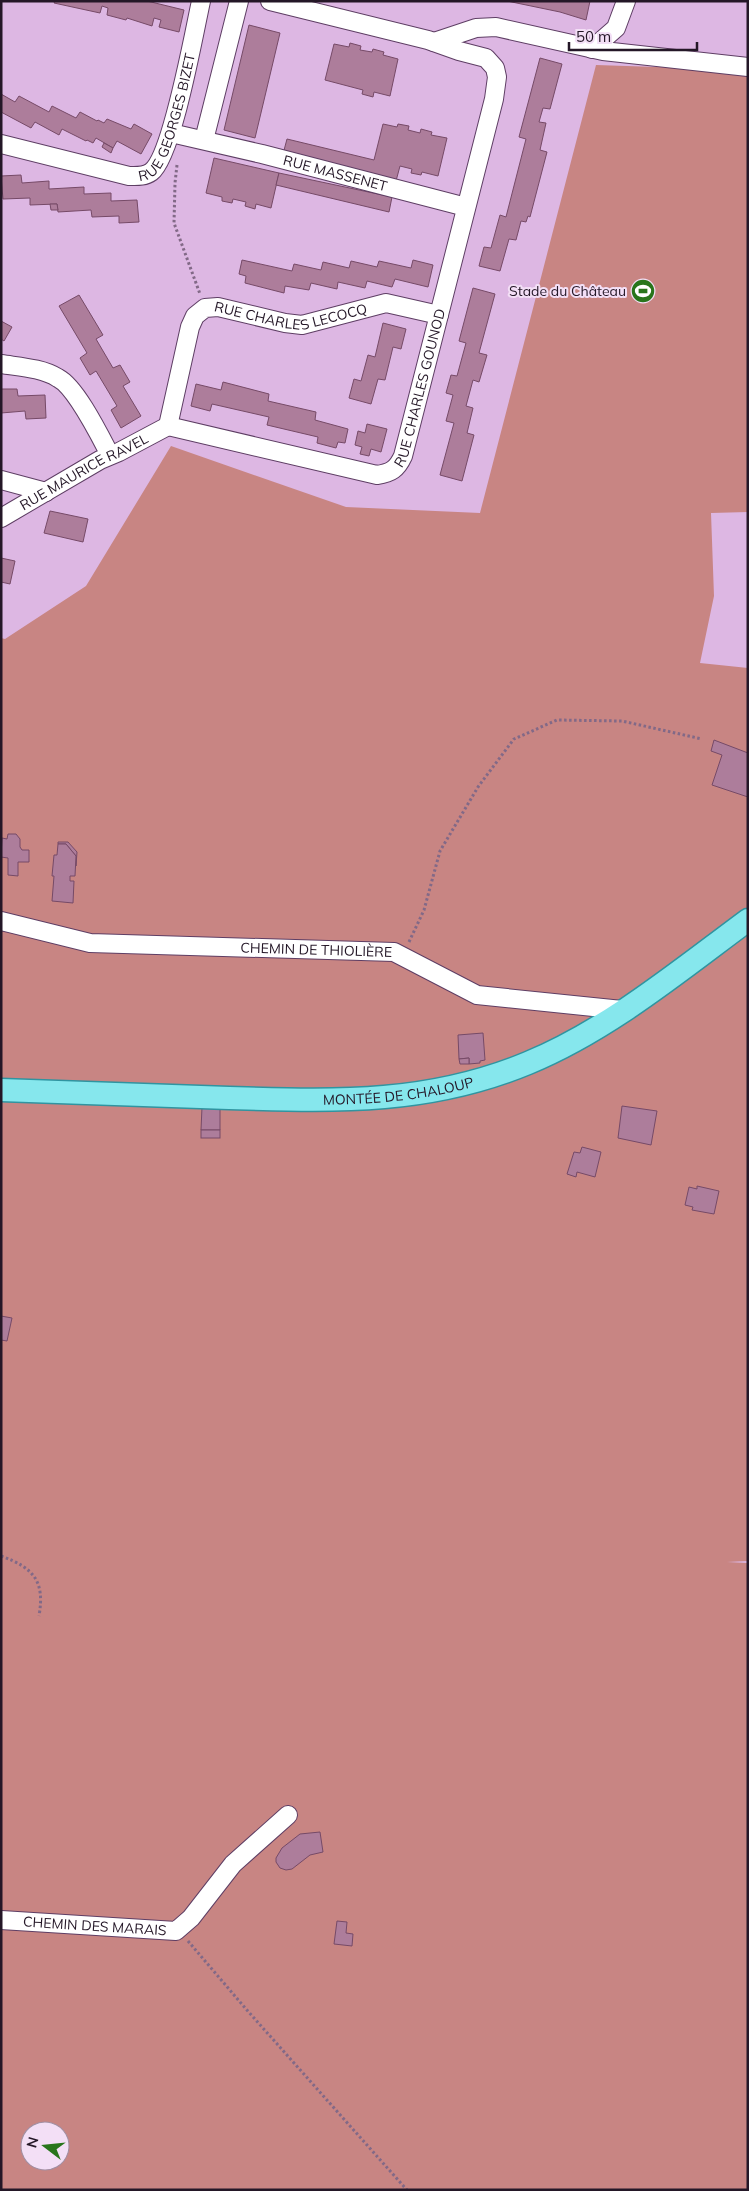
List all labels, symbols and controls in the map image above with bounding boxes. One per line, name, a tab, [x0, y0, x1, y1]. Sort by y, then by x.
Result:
scale bar	[569, 20, 696, 52]
text: 50 m	[576, 27, 611, 46]
street label: RUE GEORGES BIZET	[137, 51, 199, 185]
street label: RUE MASSENET	[281, 151, 390, 195]
sports icon: Stade du Château	[630, 278, 656, 304]
place label: Stade du Château	[509, 282, 626, 300]
street label: RUE CHARLES LECOCQ	[213, 297, 369, 334]
street label: RUE CHARLES GOUNOD	[390, 307, 449, 471]
street label: RUE MAURICE RAVEL	[16, 429, 151, 514]
street label: CHEMIN DE THIOLIÈRE	[240, 938, 392, 961]
street label: MONTÉE DE CHALOUP	[323, 1073, 476, 1109]
street label: CHEMIN DES MARAIS	[22, 1912, 167, 1939]
north arrow	[20, 2121, 70, 2171]
text: N	[22, 2135, 43, 2150]

